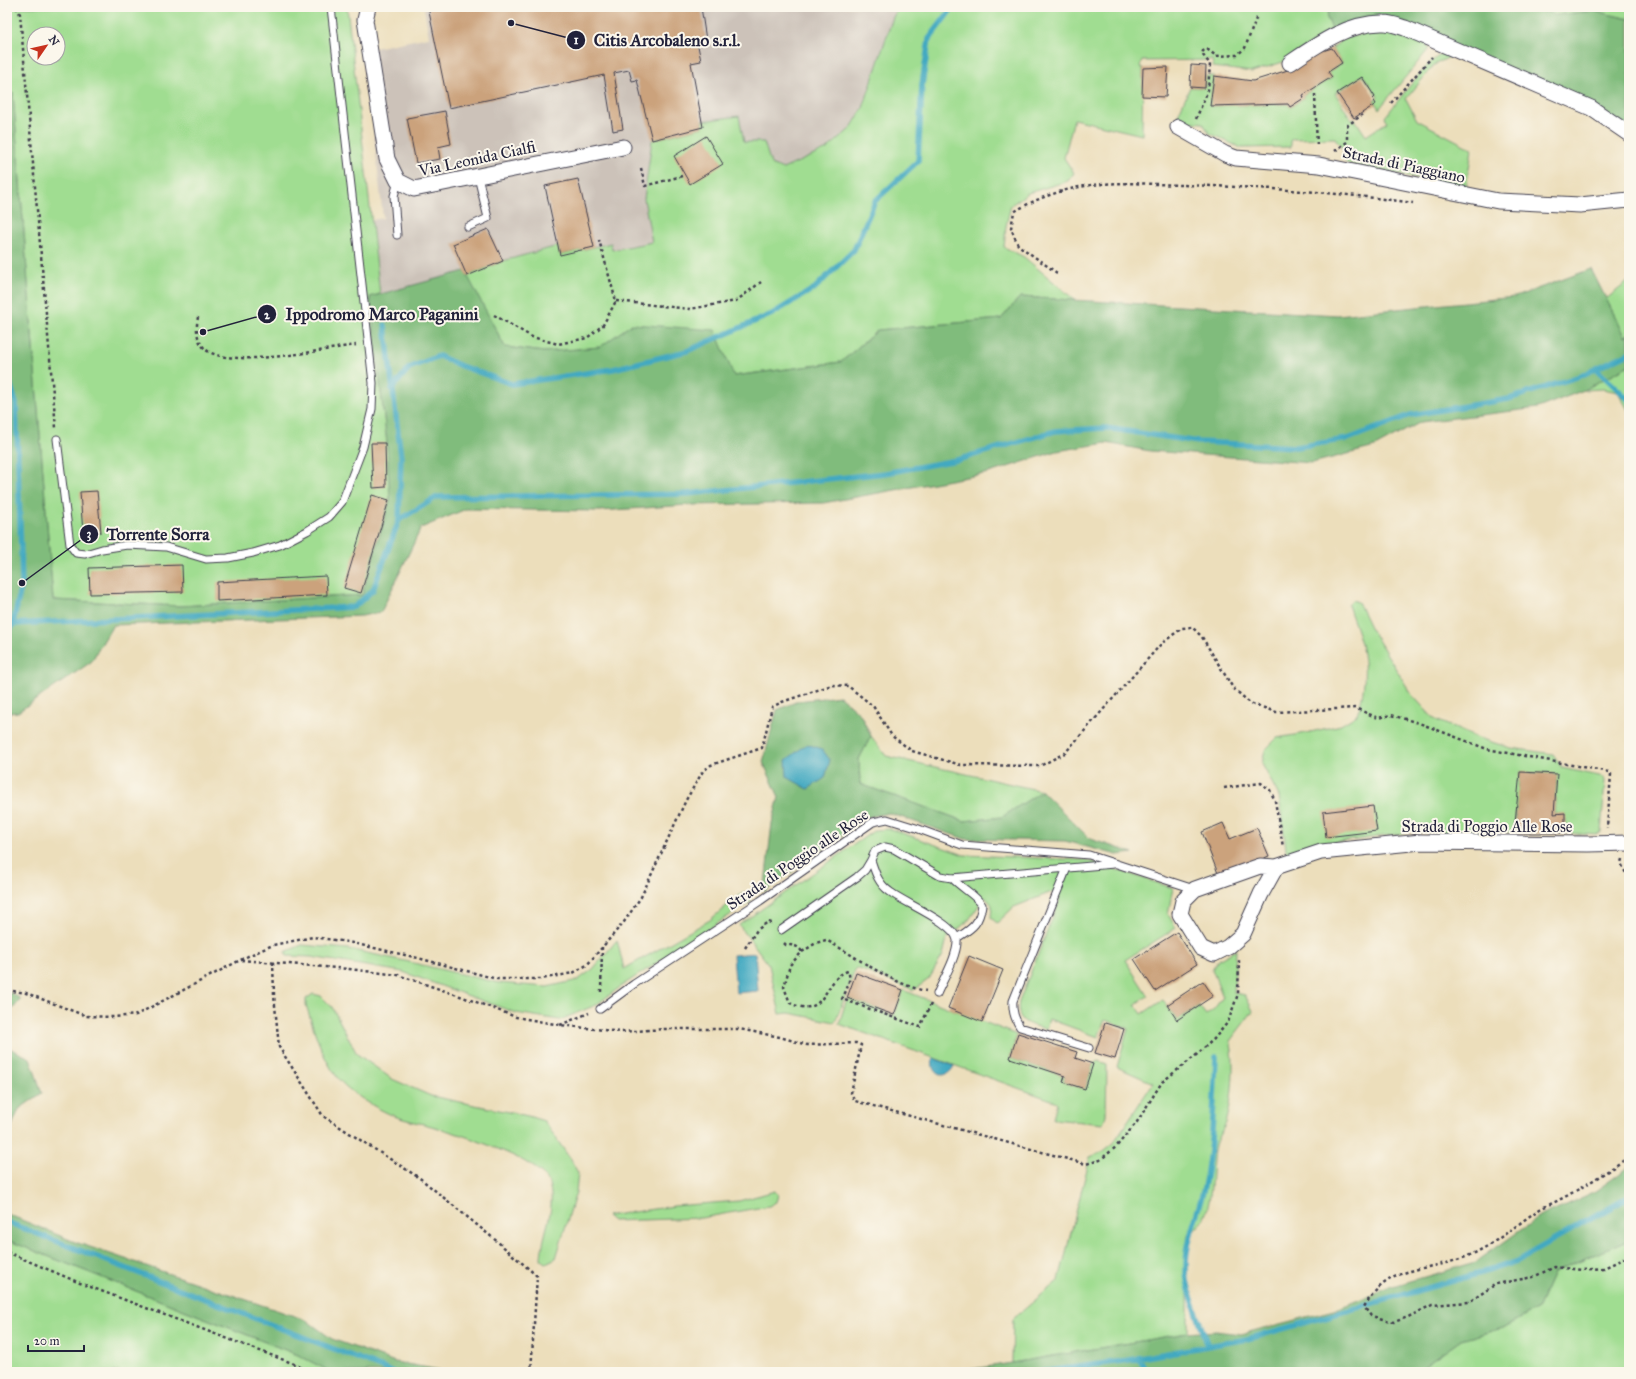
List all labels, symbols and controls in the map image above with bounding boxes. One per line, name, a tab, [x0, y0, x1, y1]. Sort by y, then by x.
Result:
callout: Citis Arcobaleno s.r.l.	[566, 25, 748, 54]
north arrow	[26, 26, 66, 66]
text: Citis Arcobaleno s.r.l.	[594, 30, 741, 51]
text: N	[46, 33, 62, 49]
text: 1	[574, 33, 579, 47]
street label: Via Leonida Cialfi	[416, 137, 538, 180]
street label: Strada di Piaggiano	[1341, 142, 1467, 188]
callout: Ippodromo Marco Paganini	[257, 300, 486, 329]
text: Ippodromo Marco Paganini	[286, 304, 479, 325]
text: 2	[264, 308, 271, 322]
callout: Torrente Sorra	[79, 520, 218, 549]
text: Torrente Sorra	[106, 524, 210, 545]
text: 3	[87, 527, 92, 542]
street label: Strada di Poggio alle Rose	[723, 805, 873, 915]
street label: Strada di Poggio Alle Rose	[1402, 817, 1573, 837]
scale bar	[28, 1327, 84, 1353]
text: 20 m	[34, 1334, 60, 1348]

